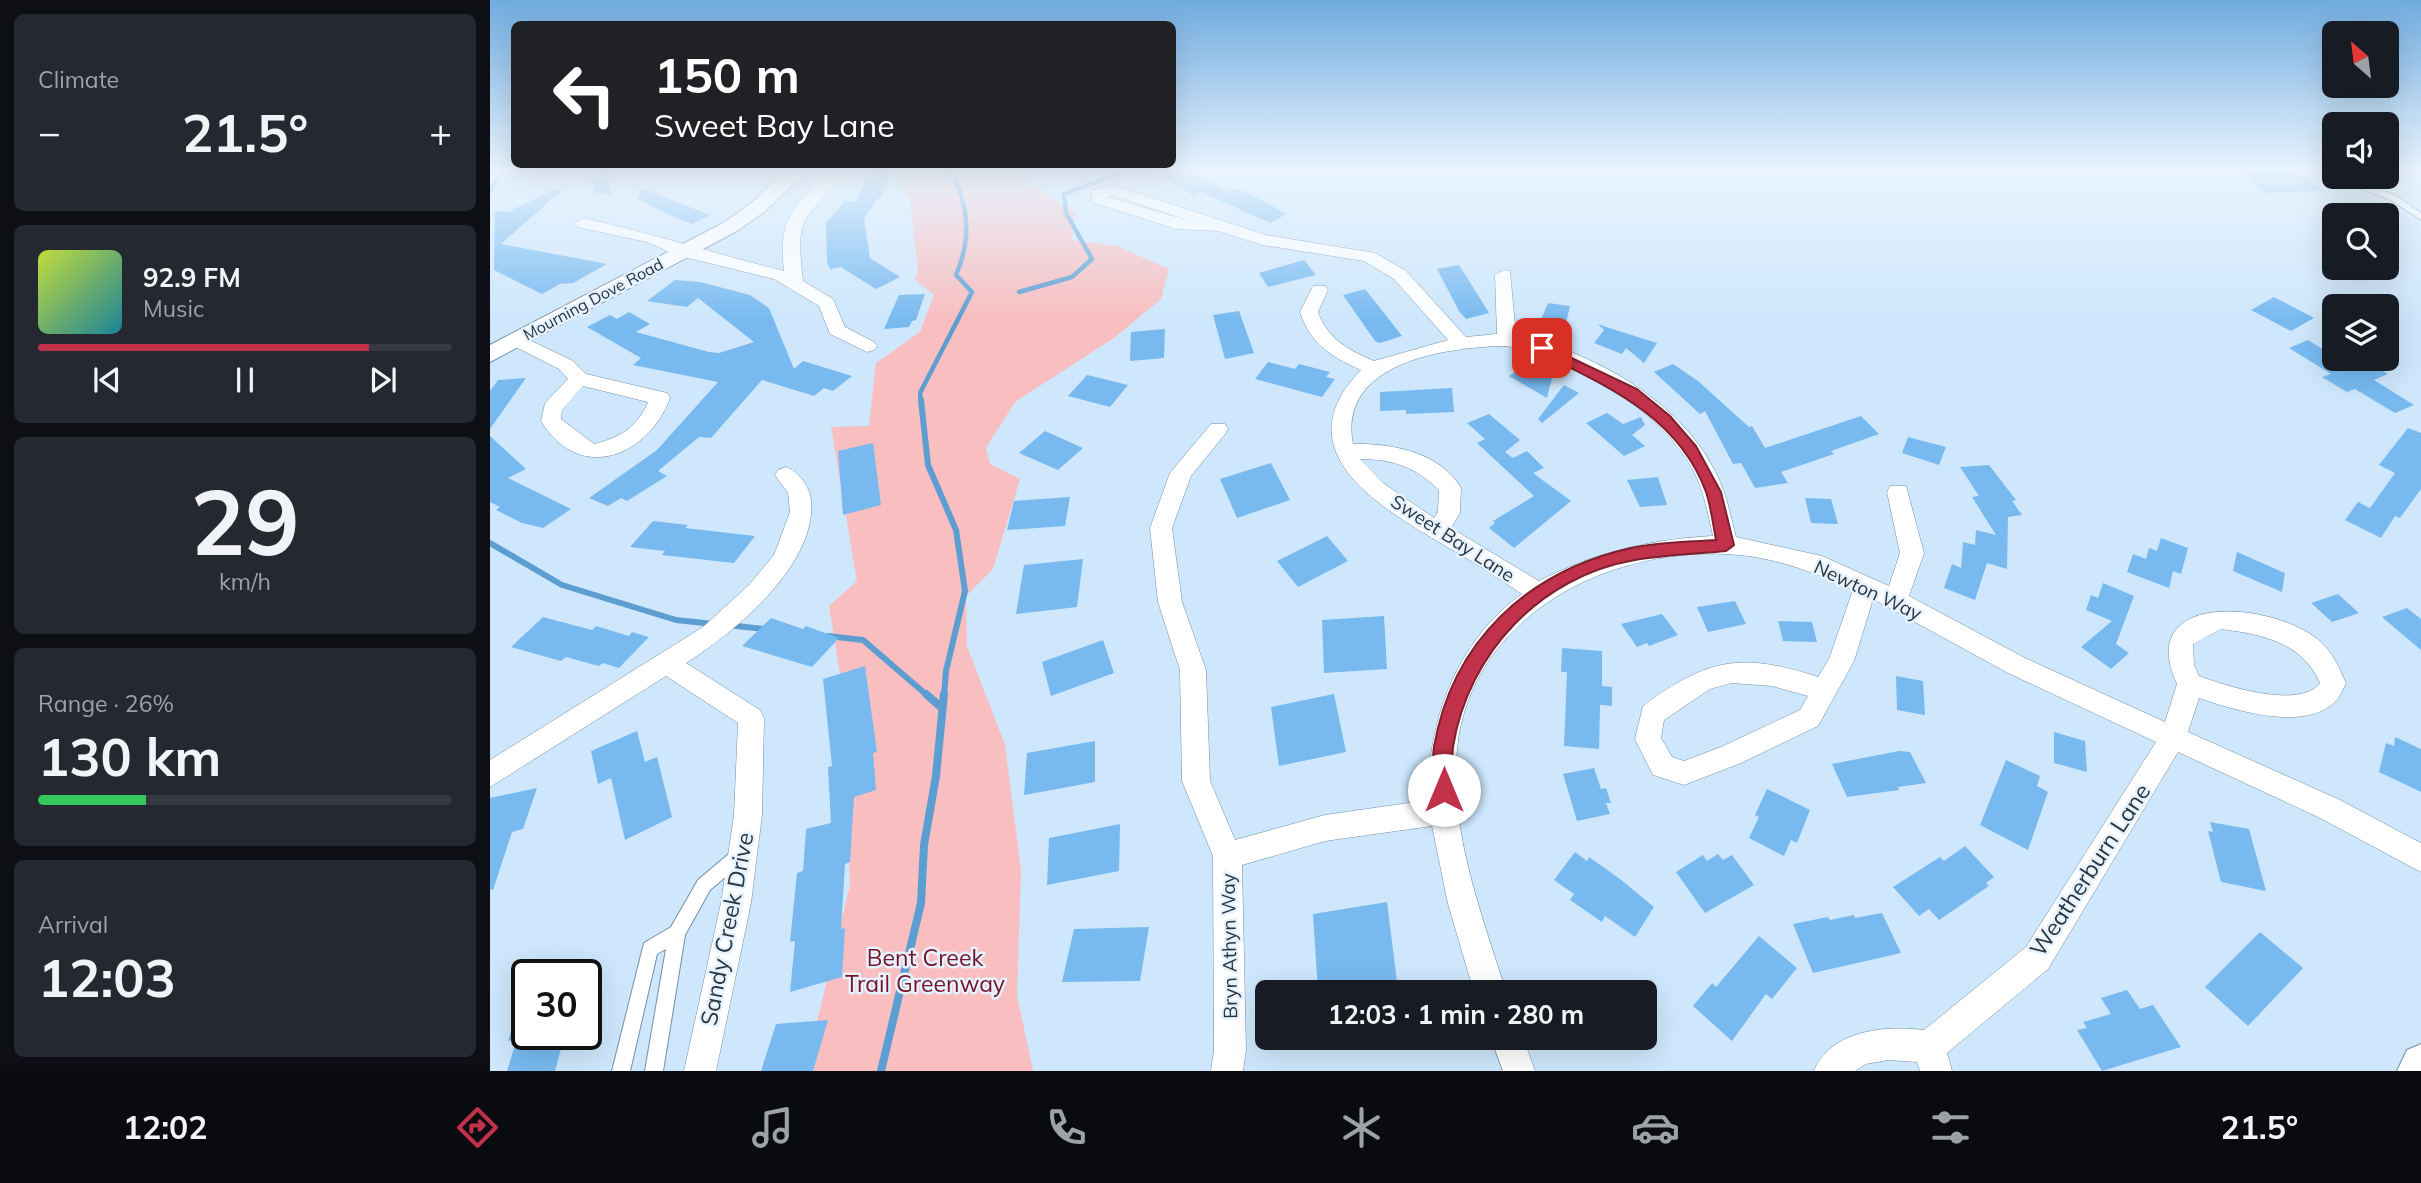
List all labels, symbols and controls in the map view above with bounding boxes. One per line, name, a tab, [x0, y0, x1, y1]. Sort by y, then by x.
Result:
north arrow	[2322, 21, 2399, 98]
map controls	[2322, 21, 2399, 371]
text: 150 m	[654, 44, 800, 105]
icon: left	[539, 49, 630, 140]
text: Climate	[38, 65, 119, 94]
text: 21.5°	[182, 100, 308, 165]
text: Sweet Bay Lane	[654, 105, 895, 145]
text: −	[38, 108, 61, 156]
text: +	[429, 108, 452, 156]
button: sound	[2322, 112, 2399, 189]
button: search	[2322, 203, 2399, 280]
street label: Mourning Dove Road	[520, 254, 666, 344]
text: 92.9 FM	[143, 261, 241, 294]
text: Music	[143, 294, 204, 323]
button: layers	[2322, 294, 2399, 371]
pin	[1512, 318, 1572, 378]
icon: arrive	[1523, 329, 1561, 367]
icon: previous	[88, 361, 126, 399]
icon: pause	[226, 361, 264, 399]
icon: next	[364, 361, 402, 399]
text: 29	[190, 464, 300, 578]
street label: Sweet Bay Lane	[1387, 489, 1519, 587]
street label: Newton Way	[1810, 555, 1926, 625]
text: km/h	[219, 567, 271, 596]
text: Range · 26%	[38, 689, 174, 718]
text: 130 km	[38, 724, 221, 789]
position arrow	[1407, 753, 1481, 827]
street label: Weatherburn Lane	[2023, 778, 2156, 962]
street label: Sandy Creek Drive	[694, 830, 759, 1028]
street label: Bryn Athyn Way	[1216, 873, 1242, 1019]
text: Arrival	[38, 910, 108, 939]
park label: Bent Creek Trail Greenway	[845, 943, 1005, 998]
text: 12:03	[38, 945, 176, 1010]
speed limit sign: 30	[511, 959, 602, 1050]
text: 12:03 · 1 min · 280 m	[1328, 998, 1584, 1031]
icon: directions	[453, 1103, 502, 1152]
icon: music	[748, 1103, 797, 1152]
icon: phone	[1042, 1103, 1091, 1152]
icon: climate	[1337, 1103, 1386, 1152]
icon: car	[1631, 1103, 1680, 1152]
icon: filters	[1926, 1103, 1975, 1152]
text: 12:02	[123, 1107, 208, 1147]
text: 21.5°	[2220, 1107, 2298, 1147]

